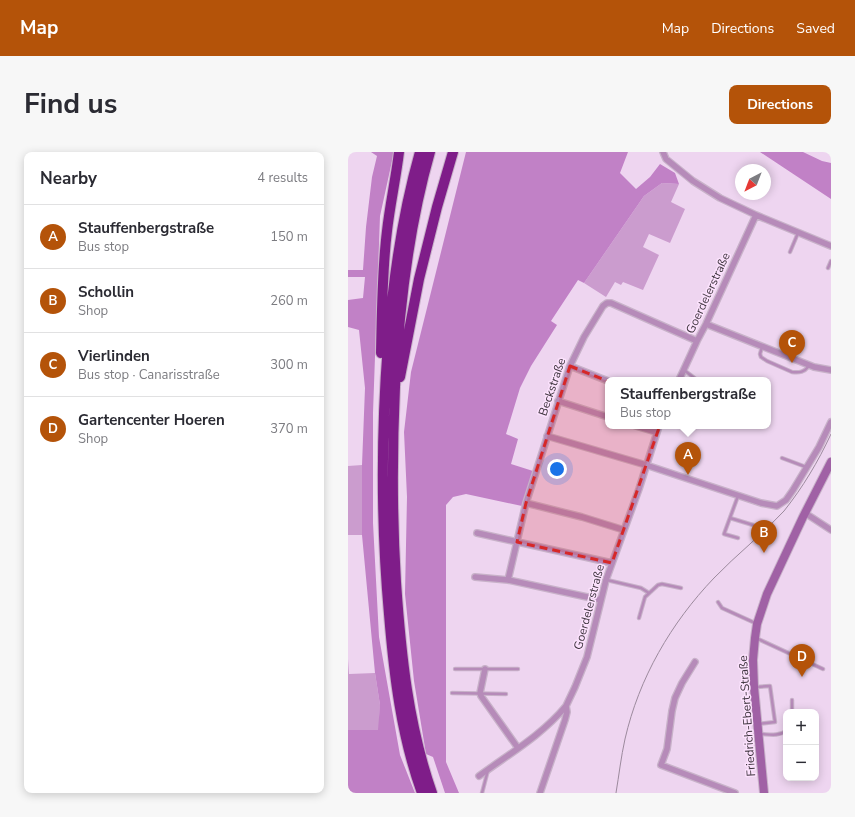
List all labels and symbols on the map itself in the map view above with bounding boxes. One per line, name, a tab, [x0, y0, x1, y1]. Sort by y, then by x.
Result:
north arrow	[735, 164, 771, 200]
street label: Goerdelerstraße	[682, 250, 734, 336]
pin: C	[779, 330, 805, 363]
street label: Beckstraße	[535, 356, 569, 418]
pin: A	[675, 442, 701, 475]
your location	[547, 459, 567, 479]
pin: B	[751, 520, 777, 553]
street label: Goerdelerstraße	[570, 563, 608, 651]
pin: D	[789, 644, 815, 677]
street label: Friedrich-Ebert-Straße	[735, 655, 759, 777]

